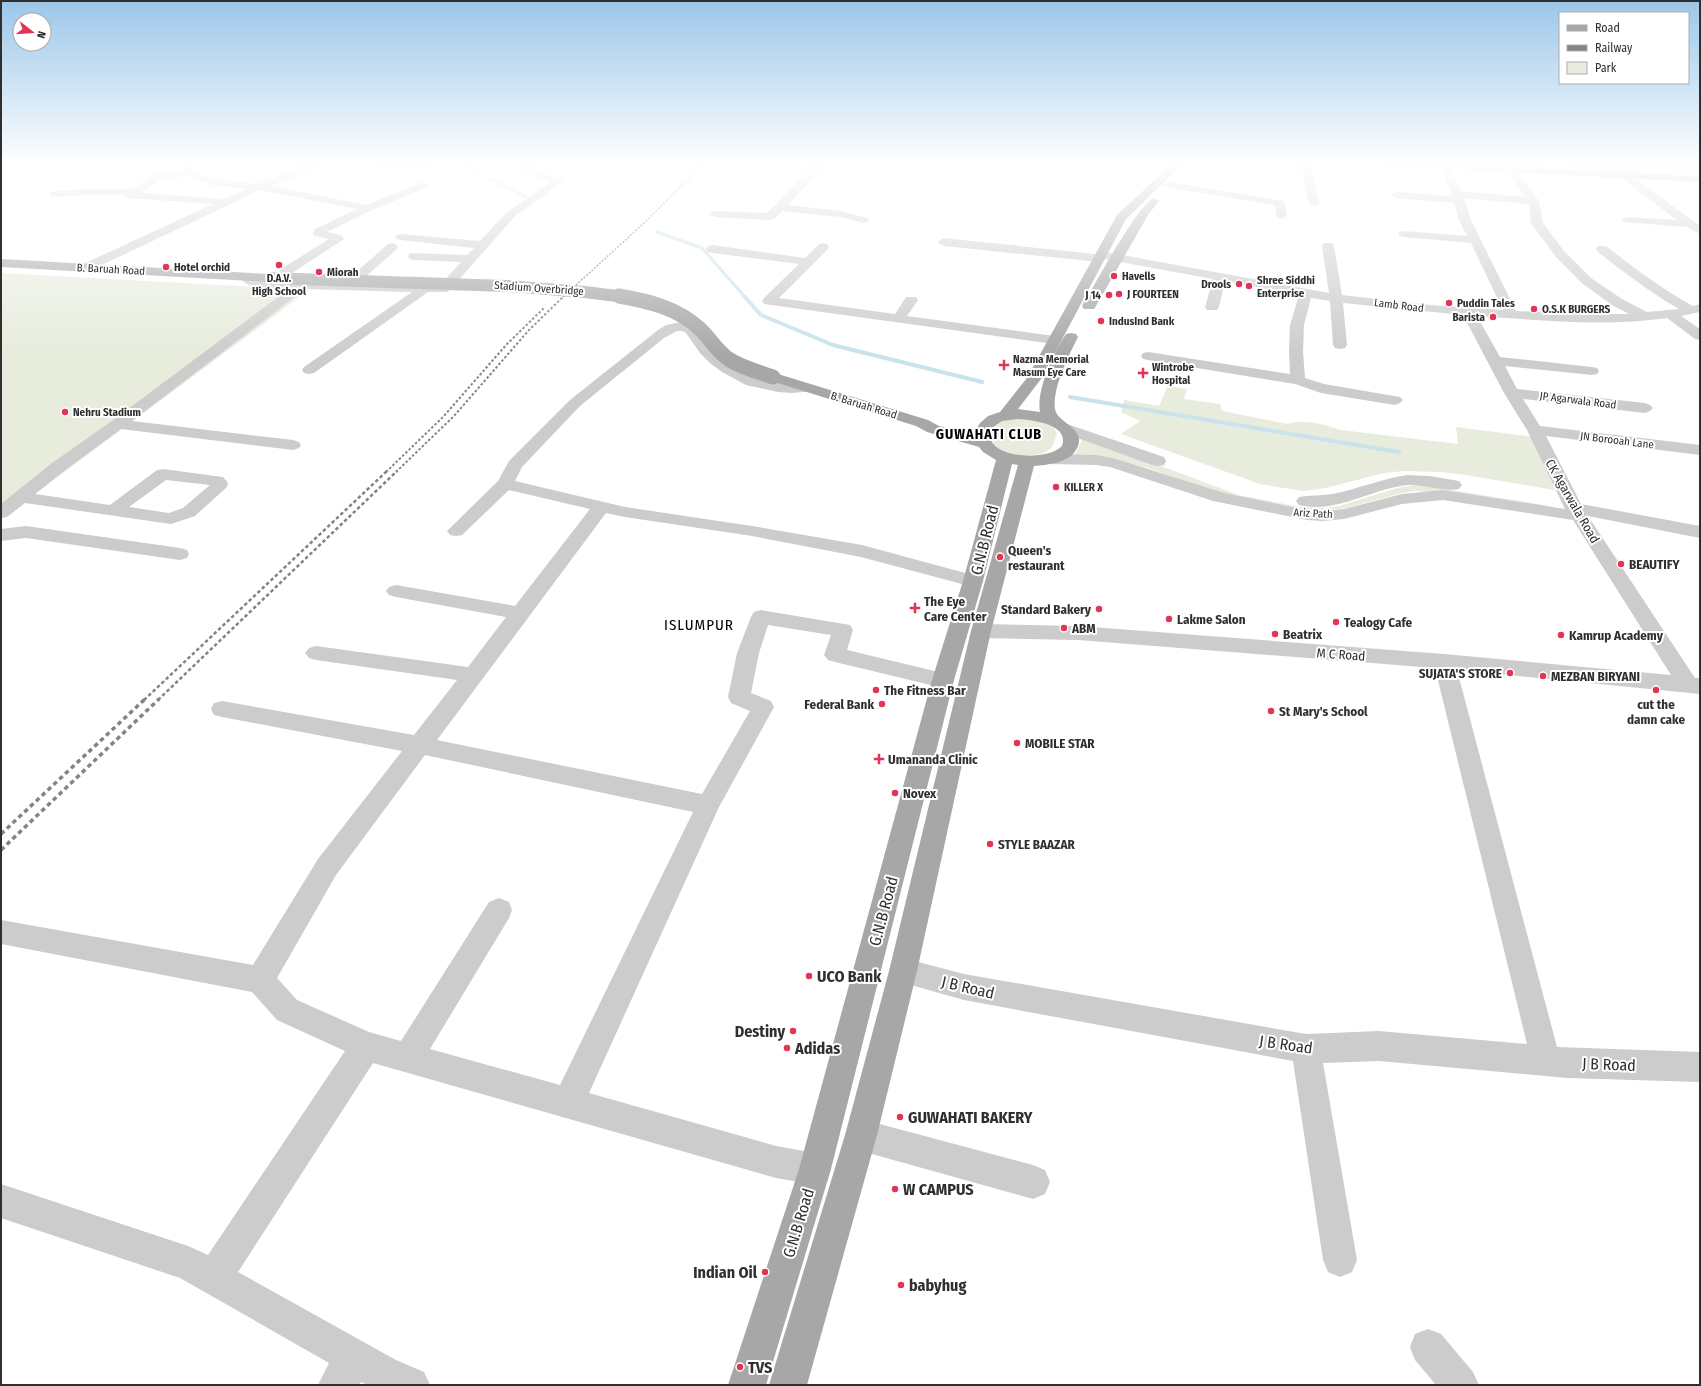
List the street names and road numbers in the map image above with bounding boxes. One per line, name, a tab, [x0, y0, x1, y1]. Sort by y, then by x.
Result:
street label: B. Baruah Road	[76, 261, 146, 278]
street label: Stadium Overbridge	[494, 279, 584, 298]
street label: Lamb Road	[1373, 296, 1424, 315]
street label: B. Baruah Road	[829, 389, 899, 422]
street label: JP Agarwala Road	[1539, 389, 1617, 412]
street label: JN Borooah Lane	[1579, 430, 1655, 451]
street label: CK Agarwala Road	[1542, 457, 1603, 546]
street label: G.N.B Road	[967, 503, 1002, 577]
street label: Ariz Path	[1293, 506, 1333, 521]
street label: M C Road	[1316, 645, 1366, 664]
street label: G.N.B Road	[865, 874, 902, 948]
street label: J B Road	[940, 972, 996, 1003]
street label: J B Road	[1258, 1031, 1314, 1058]
street label: J B Road	[1582, 1054, 1636, 1075]
street label: G.N.B Road	[779, 1186, 818, 1260]

